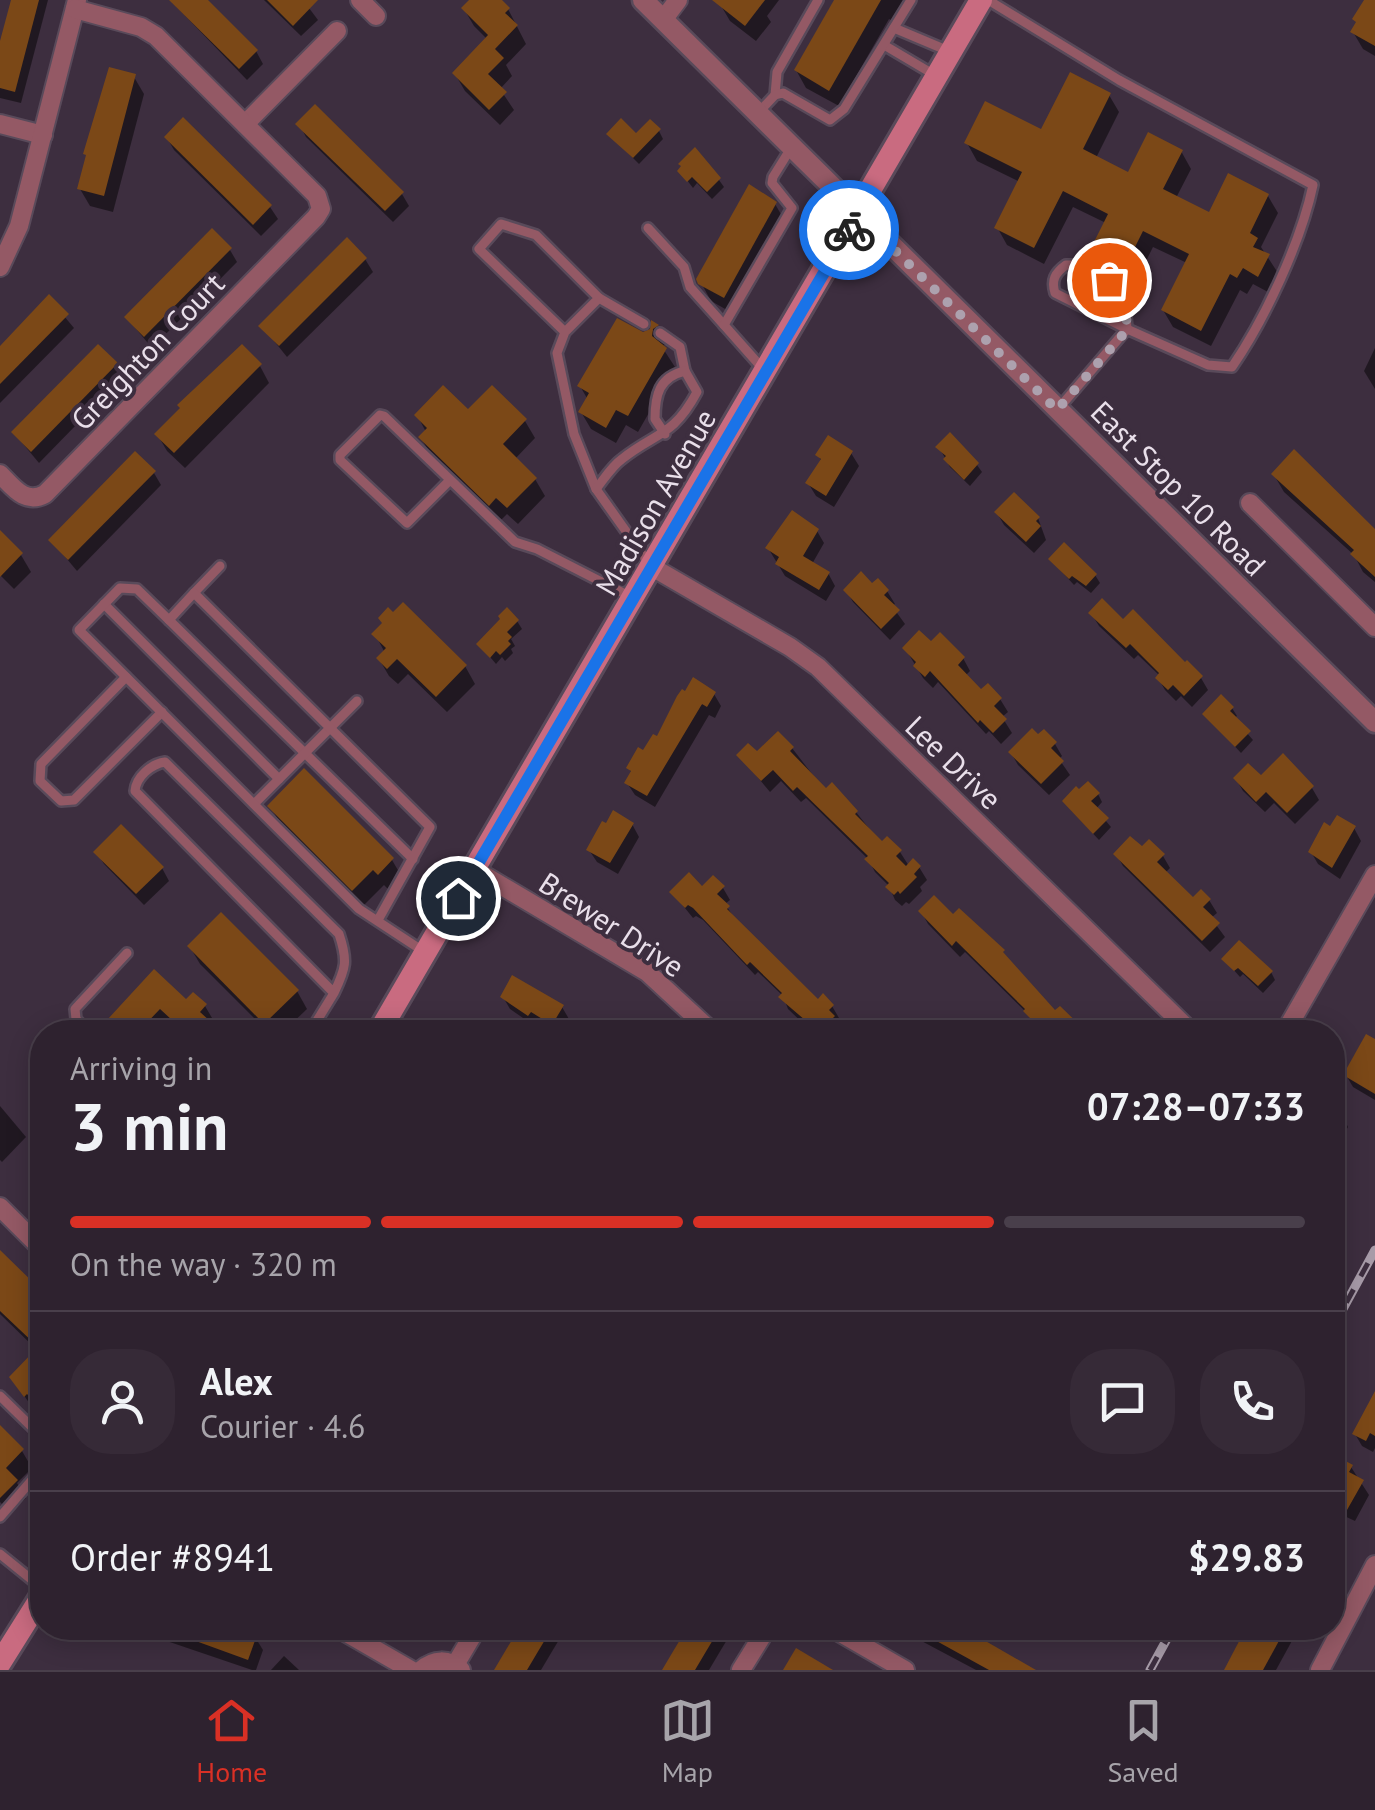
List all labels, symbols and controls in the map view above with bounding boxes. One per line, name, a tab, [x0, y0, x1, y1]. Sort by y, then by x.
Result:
courier	[799, 180, 899, 280]
icon: bike	[822, 203, 877, 258]
pin	[1067, 238, 1152, 323]
icon: bag	[1082, 253, 1137, 308]
street label: Greighton Court	[62, 264, 232, 438]
street label: East Stop 10 Road	[1083, 392, 1275, 584]
street label: Madison Avenue	[586, 402, 724, 602]
street label: Lee Drive	[898, 707, 1010, 817]
pin	[416, 856, 501, 941]
street label: Brewer Drive	[532, 863, 692, 985]
icon: home	[431, 871, 486, 926]
text: Arriving in	[70, 1047, 212, 1089]
text: 07:28–07:33	[1087, 1081, 1305, 1130]
text: 3 min	[70, 1084, 229, 1168]
text: On the way · 320 m	[70, 1243, 337, 1285]
button: person	[70, 1349, 175, 1454]
button: chat	[1070, 1349, 1175, 1454]
button: phone	[1200, 1349, 1305, 1454]
text: Alex	[200, 1356, 273, 1405]
text: Courier · 4.6	[200, 1405, 366, 1447]
text: Order #8941	[70, 1532, 275, 1581]
text: $29.83	[1188, 1532, 1305, 1581]
tab: Home	[196, 1693, 267, 1790]
tab: Map	[660, 1693, 715, 1790]
tab: Saved	[1107, 1693, 1179, 1790]

